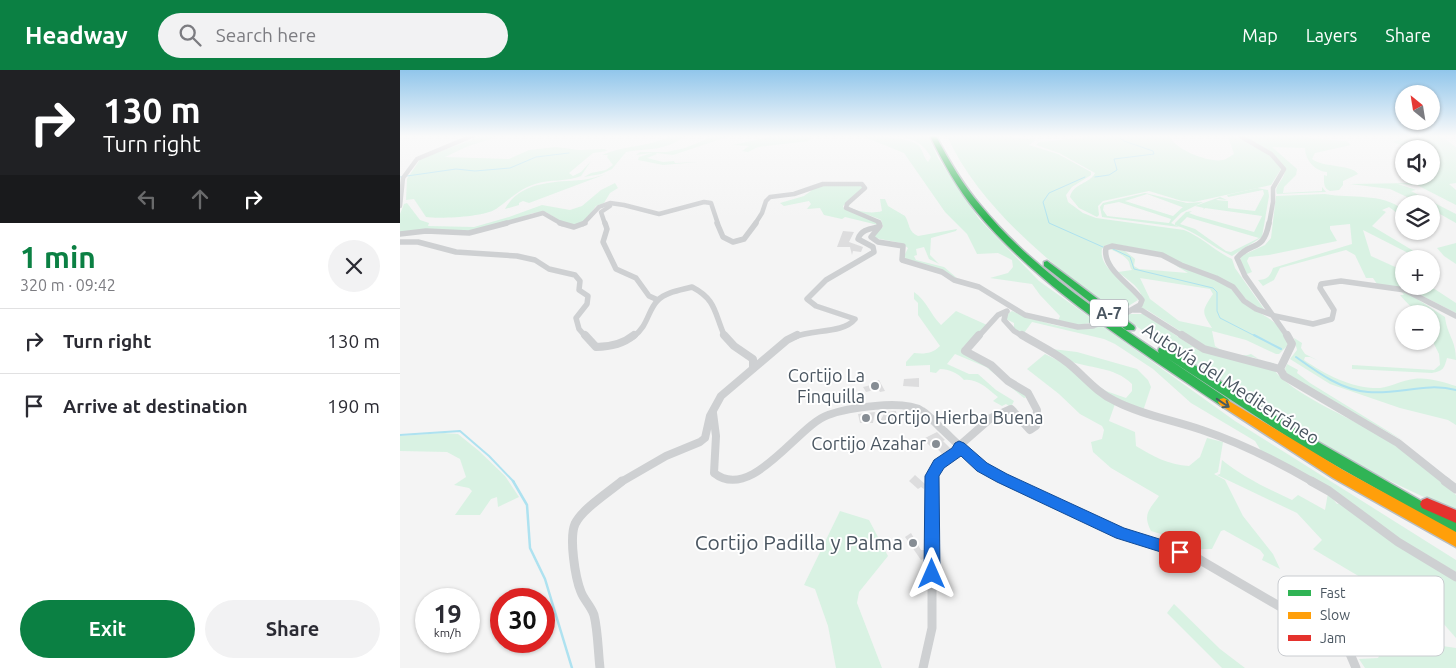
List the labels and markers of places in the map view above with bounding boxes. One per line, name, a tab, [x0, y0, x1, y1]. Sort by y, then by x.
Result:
place label: Cortijo La Finquilla	[788, 365, 865, 406]
marker: Cortijo La Finquilla	[869, 380, 881, 392]
place label: Cortijo Hierba Buena	[876, 407, 1044, 427]
marker: Cortijo Hierba Buena	[860, 412, 872, 424]
place label: Cortijo Azahar	[811, 433, 926, 453]
marker: Cortijo Azahar	[930, 438, 942, 450]
place label: Cortijo Padilla y Palma	[695, 530, 903, 554]
pin	[1159, 531, 1201, 573]
marker: Cortijo Padilla y Palma	[907, 537, 919, 549]

